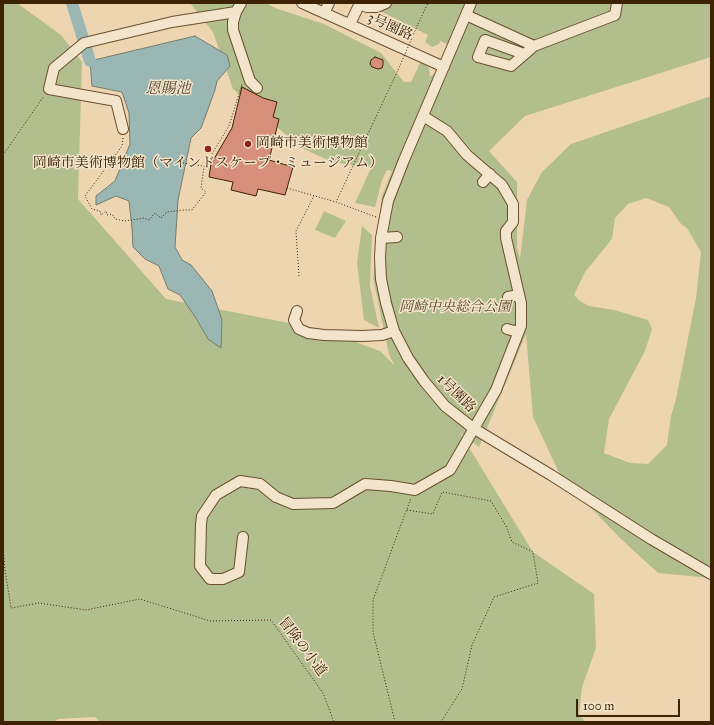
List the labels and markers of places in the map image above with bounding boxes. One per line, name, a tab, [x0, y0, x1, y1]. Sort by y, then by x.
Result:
place label: 岡崎市美術博物館	[256, 136, 368, 152]
marker: 岡崎市美術博物館	[243, 139, 253, 149]
marker: 岡崎市美術博物館（マインドスケープ・ミュージアム）	[203, 144, 213, 154]
place label: 岡崎市美術博物館（マインドスケープ・ミュージアム）	[33, 156, 383, 172]

